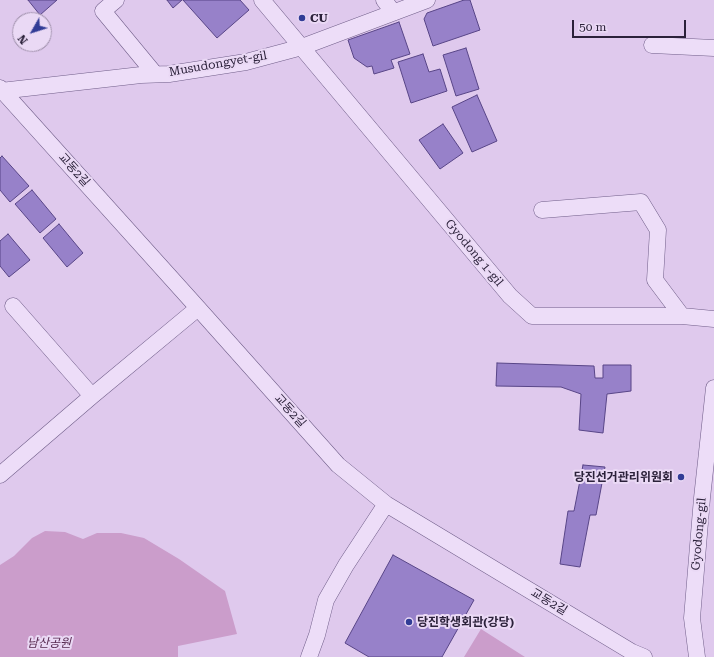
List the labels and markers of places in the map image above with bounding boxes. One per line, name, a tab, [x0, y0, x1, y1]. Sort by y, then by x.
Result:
place label: CU	[310, 11, 328, 25]
marker: CU	[297, 13, 307, 23]
place label: 당진선거관리위원회	[574, 470, 673, 484]
marker: 당진선거관리위원회	[676, 472, 686, 482]
place label: 당진학생회관(강당)	[417, 615, 514, 629]
marker: 당진학생회관(강당)	[404, 617, 414, 627]

